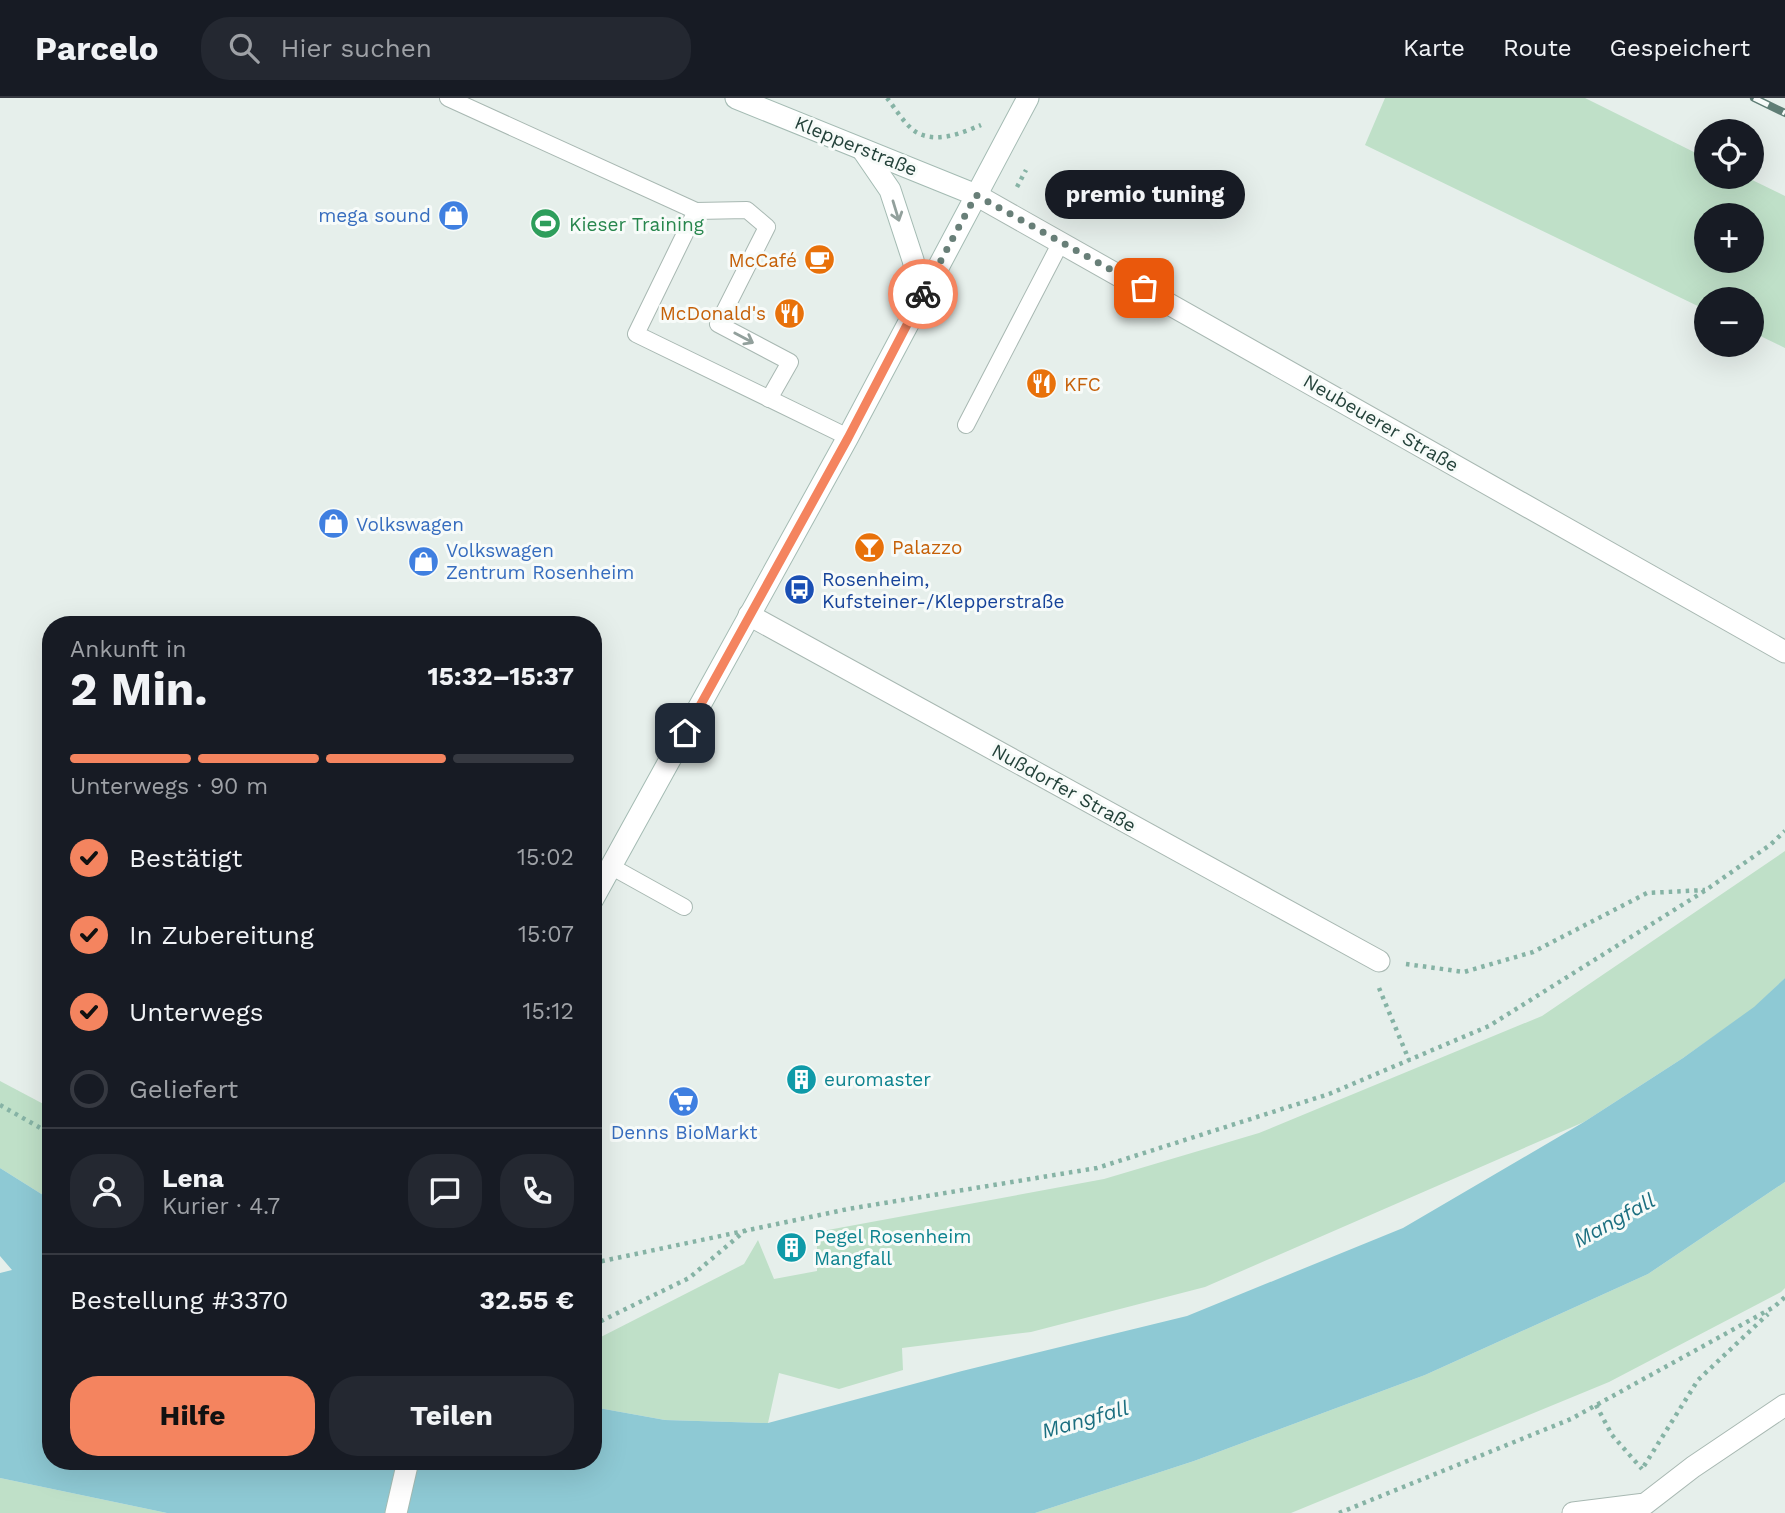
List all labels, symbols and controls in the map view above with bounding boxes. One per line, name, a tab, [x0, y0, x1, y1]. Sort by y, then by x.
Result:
search box	[201, 17, 691, 80]
text: Parcelo	[35, 29, 159, 68]
icon: search	[225, 29, 263, 67]
text: Hier suchen	[281, 33, 432, 63]
text: Karte	[1403, 34, 1465, 62]
text: Route	[1503, 34, 1572, 62]
text: Gespeichert	[1610, 34, 1750, 62]
street label: Klepperstraße	[791, 111, 921, 181]
map controls	[1694, 119, 1764, 357]
button: locate	[1694, 119, 1764, 189]
callout: premio tuning	[1044, 169, 1244, 218]
text: premio tuning	[1066, 181, 1224, 208]
shop icon: mega sound	[437, 198, 471, 232]
one-way arrow	[891, 199, 904, 221]
button: +	[1694, 203, 1764, 273]
place label: mega sound	[318, 204, 431, 227]
sports icon: Kieser Training	[529, 207, 563, 241]
place label: Kieser Training	[569, 213, 705, 236]
cafe icon: McCafé	[803, 243, 837, 277]
place label: McCafé	[729, 249, 797, 272]
pin	[1114, 258, 1174, 318]
courier	[888, 259, 958, 329]
icon: bag	[1125, 269, 1163, 307]
icon: bike	[904, 275, 942, 313]
button: −	[1694, 287, 1764, 357]
restaurant icon: McDonald's	[772, 296, 806, 330]
place label: McDonald's	[660, 302, 766, 325]
one-way arrow	[733, 332, 754, 345]
restaurant icon: KFC	[1024, 367, 1058, 401]
street label: Neubeuerer Straße	[1299, 369, 1463, 477]
place label: KFC	[1064, 373, 1101, 396]
shop icon: Volkswagen	[316, 507, 350, 541]
place label: Volkswagen	[356, 513, 464, 536]
bar icon: Palazzo	[852, 530, 886, 564]
place label: Palazzo	[892, 536, 962, 559]
place label: Volkswagen Zentrum Rosenheim	[446, 539, 634, 584]
shop icon: Volkswagen Zentrum Rosenheim	[406, 544, 440, 578]
place label: Rosenheim, Kufsteiner-/Klepperstraße	[822, 568, 1065, 613]
bus stop icon: Rosenheim, Kufsteiner-/Klepperstraße	[782, 573, 816, 607]
text: Ankunft in	[70, 636, 186, 663]
text: 15:32–15:37	[427, 661, 574, 691]
text: 2 Min.	[70, 662, 208, 716]
pin	[655, 703, 715, 763]
icon: home	[666, 714, 704, 752]
street label: Nußdorfer Straße	[988, 739, 1140, 837]
text: Unterwegs · 90 m	[70, 773, 268, 800]
icon: check	[70, 839, 108, 877]
text: Bestätigt	[129, 843, 242, 873]
text: 15:02	[517, 844, 574, 871]
icon: check	[70, 916, 108, 954]
text: In Zubereitung	[129, 920, 314, 950]
text: 15:07	[518, 921, 574, 948]
icon: check	[70, 993, 108, 1031]
text: Unterwegs	[129, 997, 264, 1027]
text: 15:12	[522, 998, 574, 1025]
building icon: euromaster	[784, 1062, 818, 1096]
place label: euromaster	[824, 1068, 931, 1091]
text: Geliefert	[129, 1074, 238, 1104]
supermarket icon: Denns BioMarkt	[667, 1084, 701, 1118]
place label: Denns BioMarkt	[611, 1121, 757, 1144]
button: person	[70, 1154, 144, 1228]
button: chat	[408, 1154, 482, 1228]
button: phone	[500, 1154, 574, 1228]
text: Lena	[162, 1163, 224, 1193]
water label: Mangfall	[1569, 1187, 1659, 1253]
text: Kurier · 4.7	[162, 1193, 280, 1220]
place label: Pegel Rosenheim Mangfall	[814, 1225, 971, 1270]
building icon: Pegel Rosenheim Mangfall	[774, 1230, 808, 1264]
text: Bestellung #3370	[70, 1285, 288, 1315]
text: 32.55 €	[480, 1285, 574, 1315]
button: Hilfe	[70, 1376, 315, 1456]
button: Teilen	[329, 1376, 574, 1456]
water label: Mangfall	[1039, 1395, 1131, 1443]

